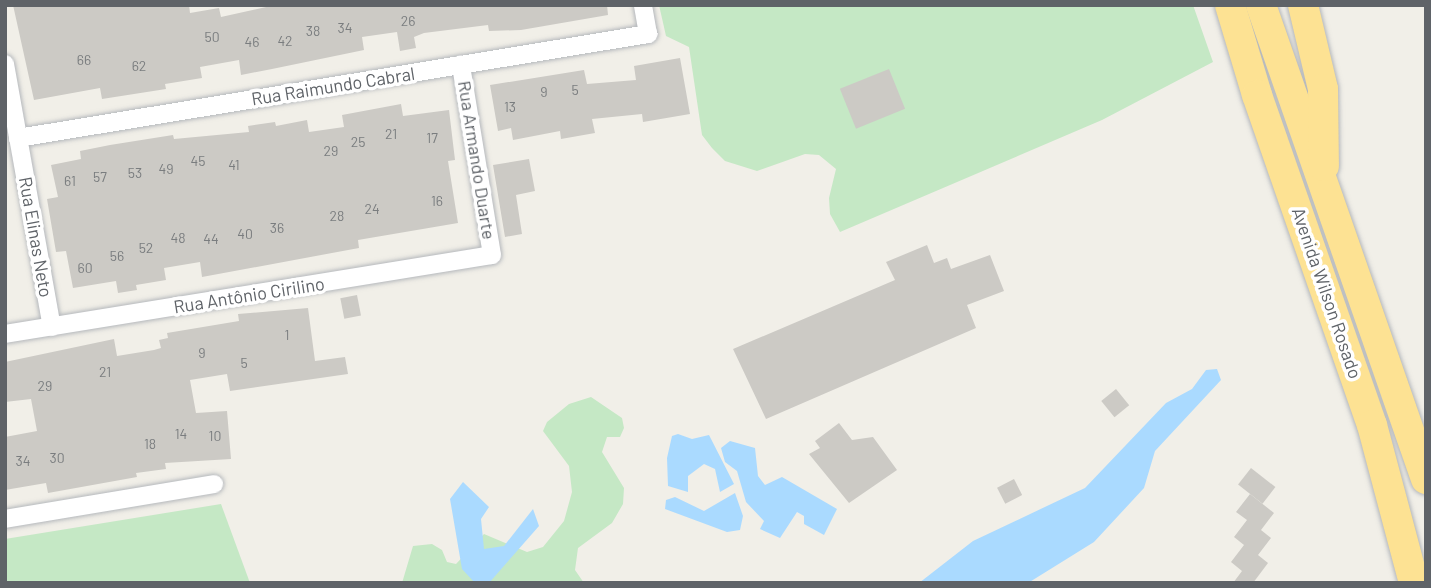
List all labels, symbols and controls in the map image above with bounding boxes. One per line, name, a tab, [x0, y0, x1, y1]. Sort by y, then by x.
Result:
house number: 26	[401, 13, 415, 29]
house number: 34	[338, 20, 352, 36]
house number: 38	[306, 23, 320, 39]
house number: 50	[204, 29, 220, 45]
house number: 42	[277, 33, 293, 49]
house number: 46	[245, 34, 259, 50]
house number: 66	[77, 52, 91, 68]
house number: 62	[132, 58, 146, 74]
street label: Rua Raimundo Cabral	[250, 62, 416, 110]
street label: Rua Armando Duarte	[454, 79, 500, 241]
house number: 5	[571, 82, 579, 98]
house number: 9	[540, 84, 548, 100]
house number: 13	[504, 99, 516, 115]
house number: 21	[385, 126, 397, 142]
house number: 17	[426, 130, 438, 146]
house number: 25	[351, 134, 365, 150]
house number: 29	[324, 143, 338, 159]
house number: 45	[191, 153, 205, 169]
house number: 41	[228, 157, 240, 173]
house number: 49	[158, 161, 174, 177]
house number: 53	[128, 165, 142, 181]
house number: 57	[93, 169, 107, 185]
house number: 61	[64, 173, 76, 189]
street label: Rua Elinas Neto	[15, 175, 57, 299]
house number: 16	[431, 193, 443, 209]
house number: 24	[364, 201, 380, 217]
street label: Avenida Wilson Rosado	[1288, 205, 1366, 381]
house number: 28	[330, 208, 344, 224]
house number: 36	[270, 220, 284, 236]
house number: 40	[237, 226, 253, 242]
house number: 48	[170, 230, 186, 246]
house number: 44	[203, 231, 219, 247]
house number: 52	[139, 240, 153, 256]
house number: 56	[110, 248, 124, 264]
house number: 60	[77, 260, 93, 276]
street label: Rua Antônio Cirilino	[172, 272, 326, 318]
house number: 1	[285, 327, 289, 343]
house number: 9	[198, 345, 206, 361]
house number: 5	[240, 355, 248, 371]
house number: 21	[99, 364, 111, 380]
house number: 29	[38, 378, 52, 394]
house number: 14	[175, 426, 187, 442]
house number: 10	[209, 428, 221, 444]
house number: 18	[144, 436, 156, 452]
house number: 30	[49, 450, 65, 466]
house number: 34	[16, 453, 30, 469]

